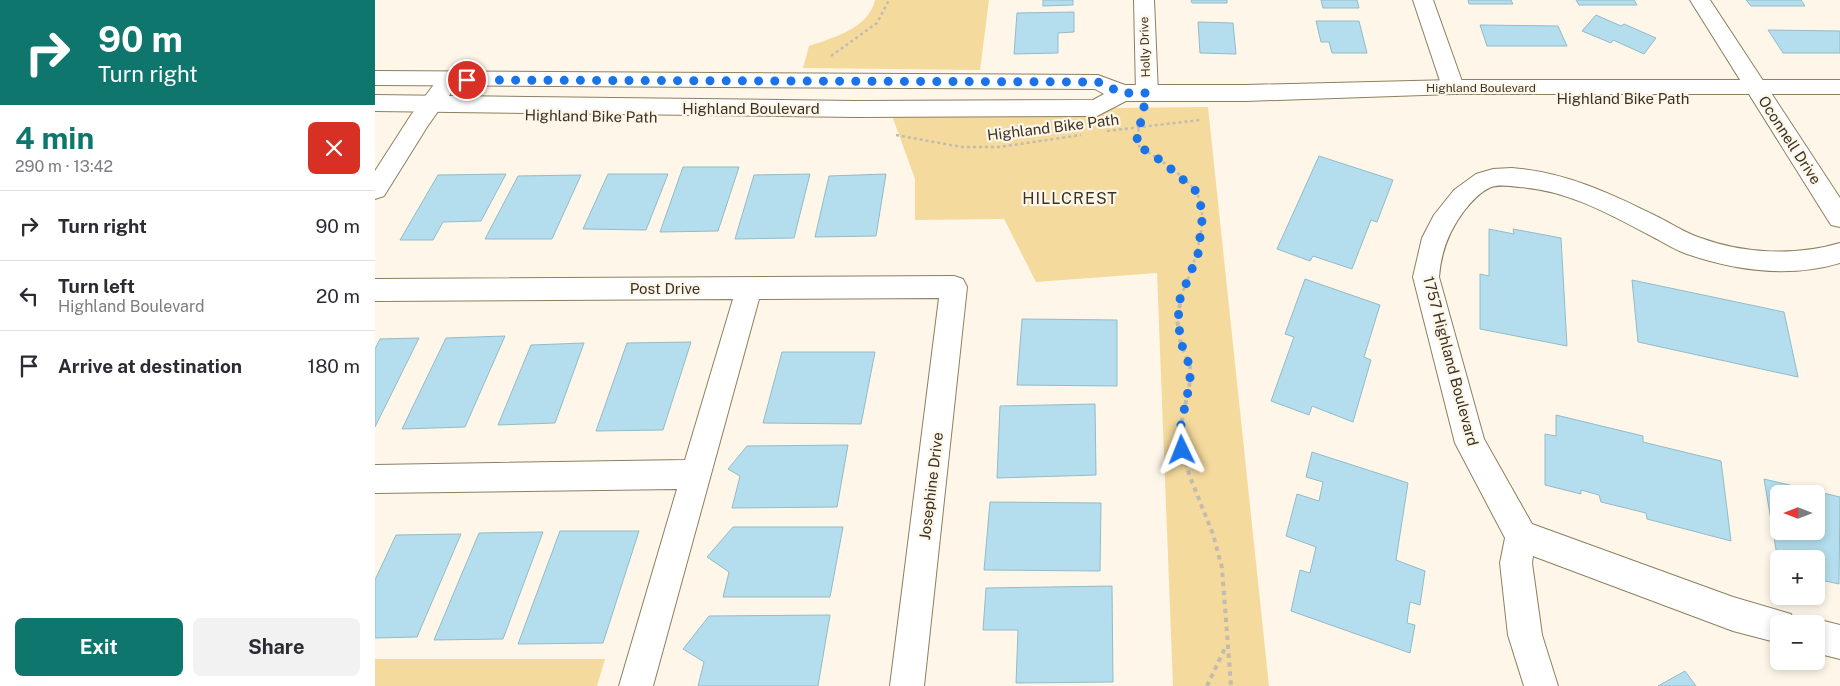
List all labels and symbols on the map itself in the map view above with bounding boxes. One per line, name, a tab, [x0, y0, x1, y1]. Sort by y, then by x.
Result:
street label: Holly Drive	[1137, 16, 1153, 78]
pin	[446, 59, 488, 101]
street label: Highland Boulevard	[1426, 81, 1536, 95]
street label: Highland Bike Path	[1556, 90, 1690, 107]
street label: Oconnell Drive	[1755, 93, 1825, 187]
street label: Highland Boulevard	[682, 100, 820, 117]
street label: Highland Bike Path	[524, 106, 658, 126]
street label: Highland Bike Path	[986, 110, 1120, 144]
district label: HILLCREST	[1022, 189, 1118, 208]
street label: 1757 Highland Boulevard	[1420, 274, 1482, 448]
street label: Post Drive	[630, 280, 700, 297]
position arrow	[1155, 423, 1207, 475]
street label: Josephine Drive	[916, 431, 946, 541]
north arrow	[1770, 485, 1825, 540]

